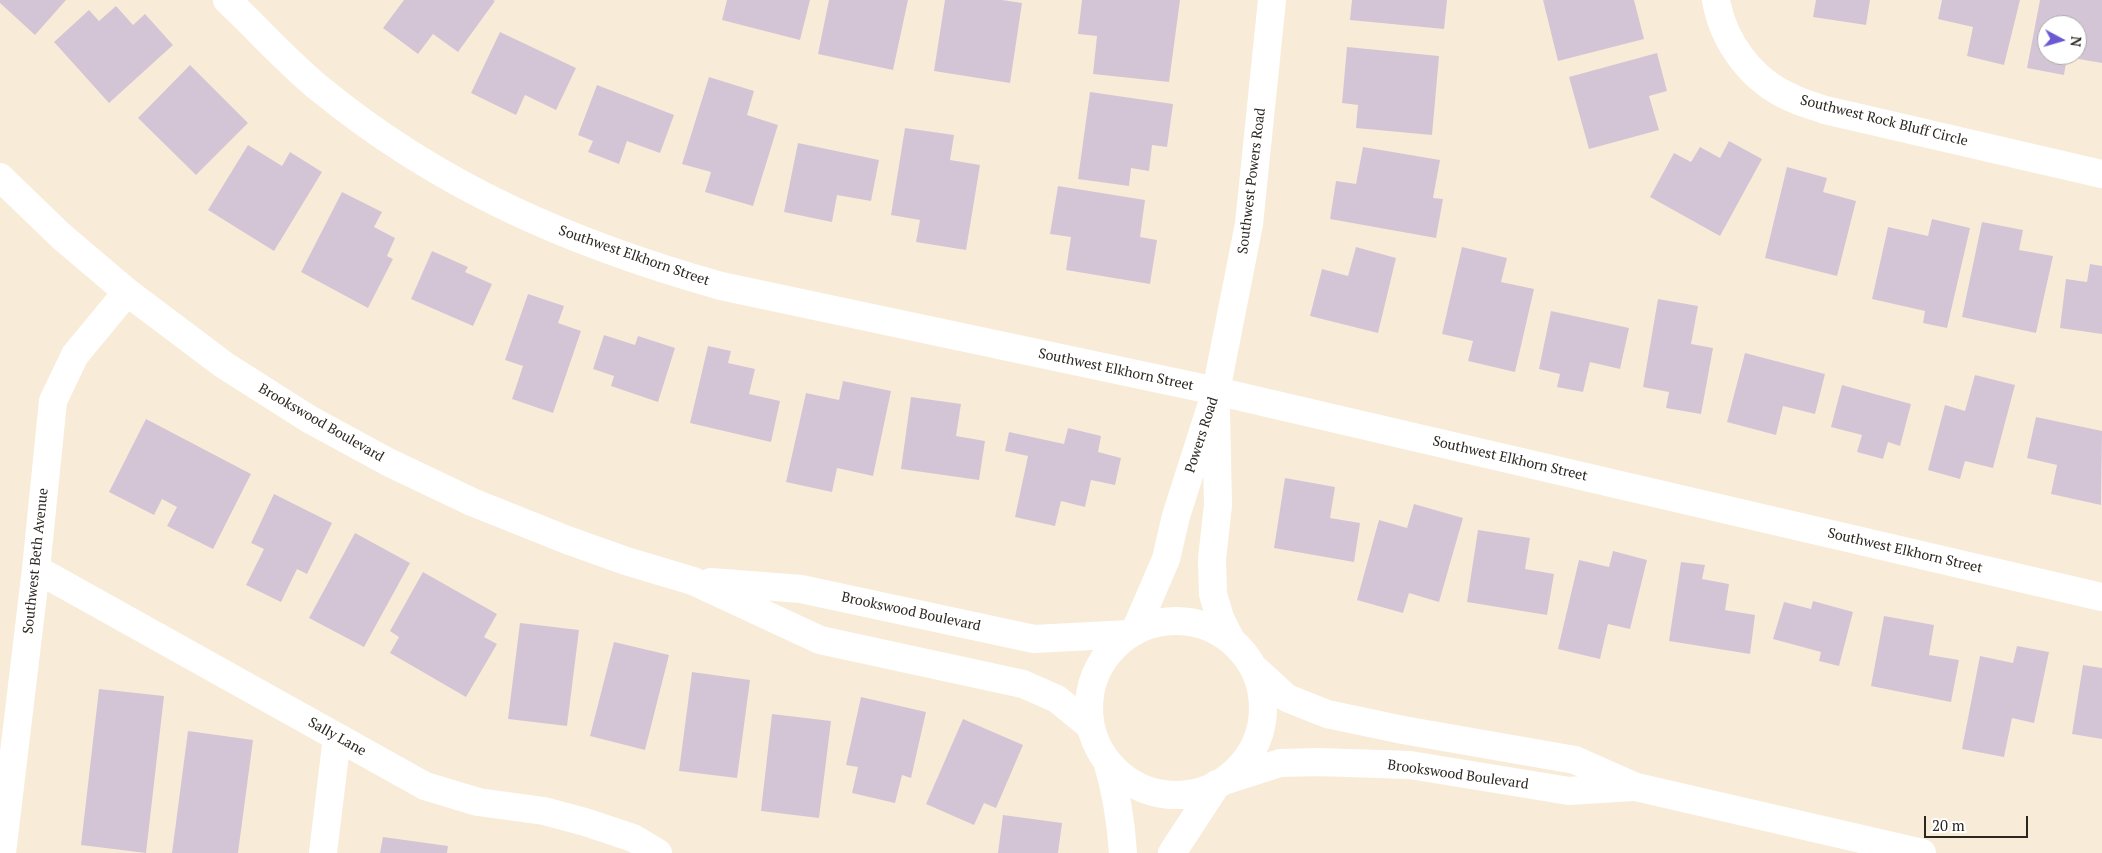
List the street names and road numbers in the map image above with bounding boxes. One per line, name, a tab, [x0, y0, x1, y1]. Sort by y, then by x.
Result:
street label: Southwest Rock Bluff Circle	[1798, 92, 1970, 150]
street label: Southwest Powers Road	[1235, 107, 1269, 255]
street label: Southwest Elkhorn Street	[556, 222, 712, 290]
street label: Southwest Elkhorn Street	[1037, 345, 1195, 395]
street label: Brookswood Boulevard	[255, 380, 387, 466]
street label: Powers Road	[1182, 395, 1222, 475]
street label: Southwest Elkhorn Street	[1431, 433, 1589, 485]
street label: Southwest Beth Avenue	[20, 487, 52, 635]
street label: Southwest Elkhorn Street	[1826, 525, 1984, 577]
street label: Brookswood Boulevard	[840, 589, 982, 635]
street label: Sally Lane	[305, 714, 369, 760]
street label: Brookswood Boulevard	[1386, 757, 1530, 793]

